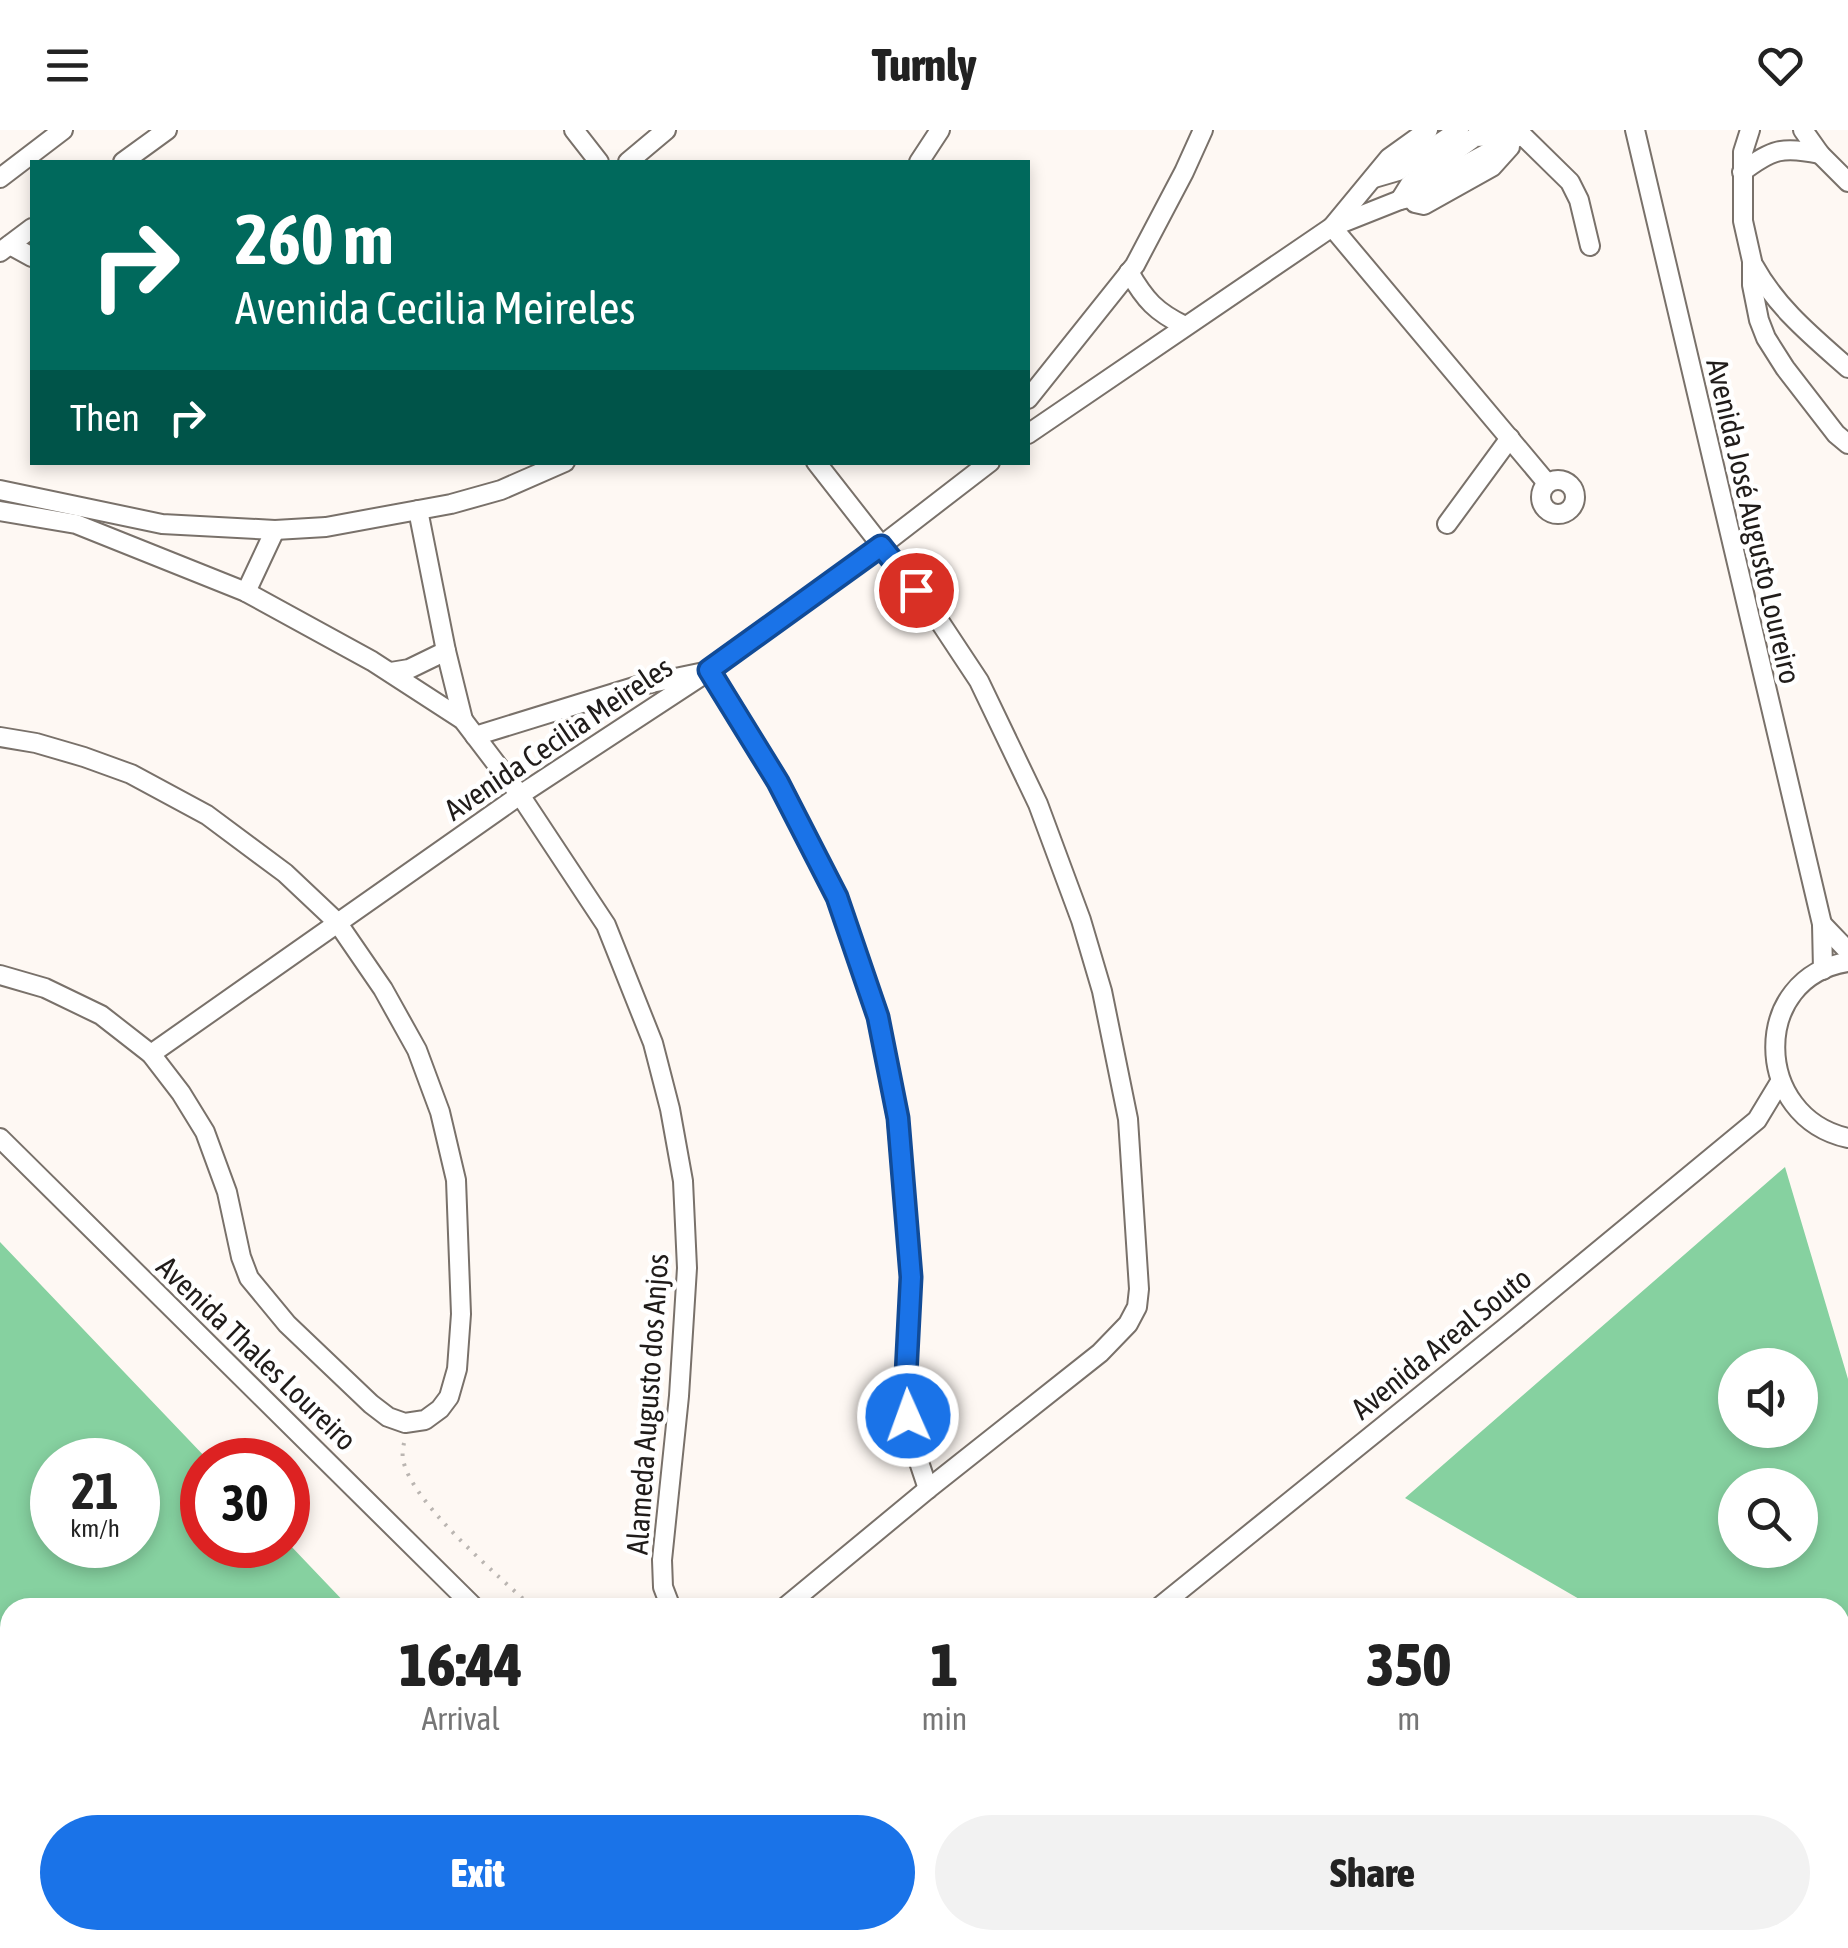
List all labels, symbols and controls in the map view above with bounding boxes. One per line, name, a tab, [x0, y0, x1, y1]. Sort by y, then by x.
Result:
icon: menu	[40, 38, 95, 93]
icon: heart	[1753, 38, 1808, 93]
text: Turnly	[872, 39, 976, 91]
text: 260 m	[235, 199, 394, 279]
icon: right	[70, 200, 200, 330]
text: Avenida Cecilia Meireles	[235, 282, 635, 334]
street label: Avenida José Augusto Loureiro	[1700, 355, 1808, 687]
icon: right	[160, 390, 215, 445]
text: Then	[70, 396, 140, 439]
pin	[874, 548, 959, 633]
icon: arrive	[889, 563, 944, 618]
street label: Avenida Cecilia Meireles	[438, 649, 678, 827]
street label: Avenida Thales Loureiro	[150, 1249, 364, 1457]
street label: Alameda Augusto dos Anjos	[620, 1252, 674, 1556]
street label: Avenida Areal Souto	[1344, 1260, 1538, 1426]
map controls	[1718, 1348, 1818, 1568]
button: sound	[1718, 1348, 1818, 1448]
position arrow	[856, 1364, 960, 1468]
speed limit sign: 30	[180, 1438, 310, 1568]
text: 21	[71, 1462, 118, 1520]
button: search	[1718, 1468, 1818, 1568]
text: km/h	[70, 1514, 120, 1542]
text: 16:44	[399, 1630, 522, 1699]
text: 1	[930, 1630, 959, 1699]
text: 350	[1366, 1630, 1451, 1699]
text: Arrival	[422, 1700, 500, 1737]
text: min	[921, 1700, 967, 1737]
text: m	[1397, 1700, 1420, 1737]
button: Exit	[40, 1815, 915, 1930]
button: Share	[935, 1815, 1810, 1930]

